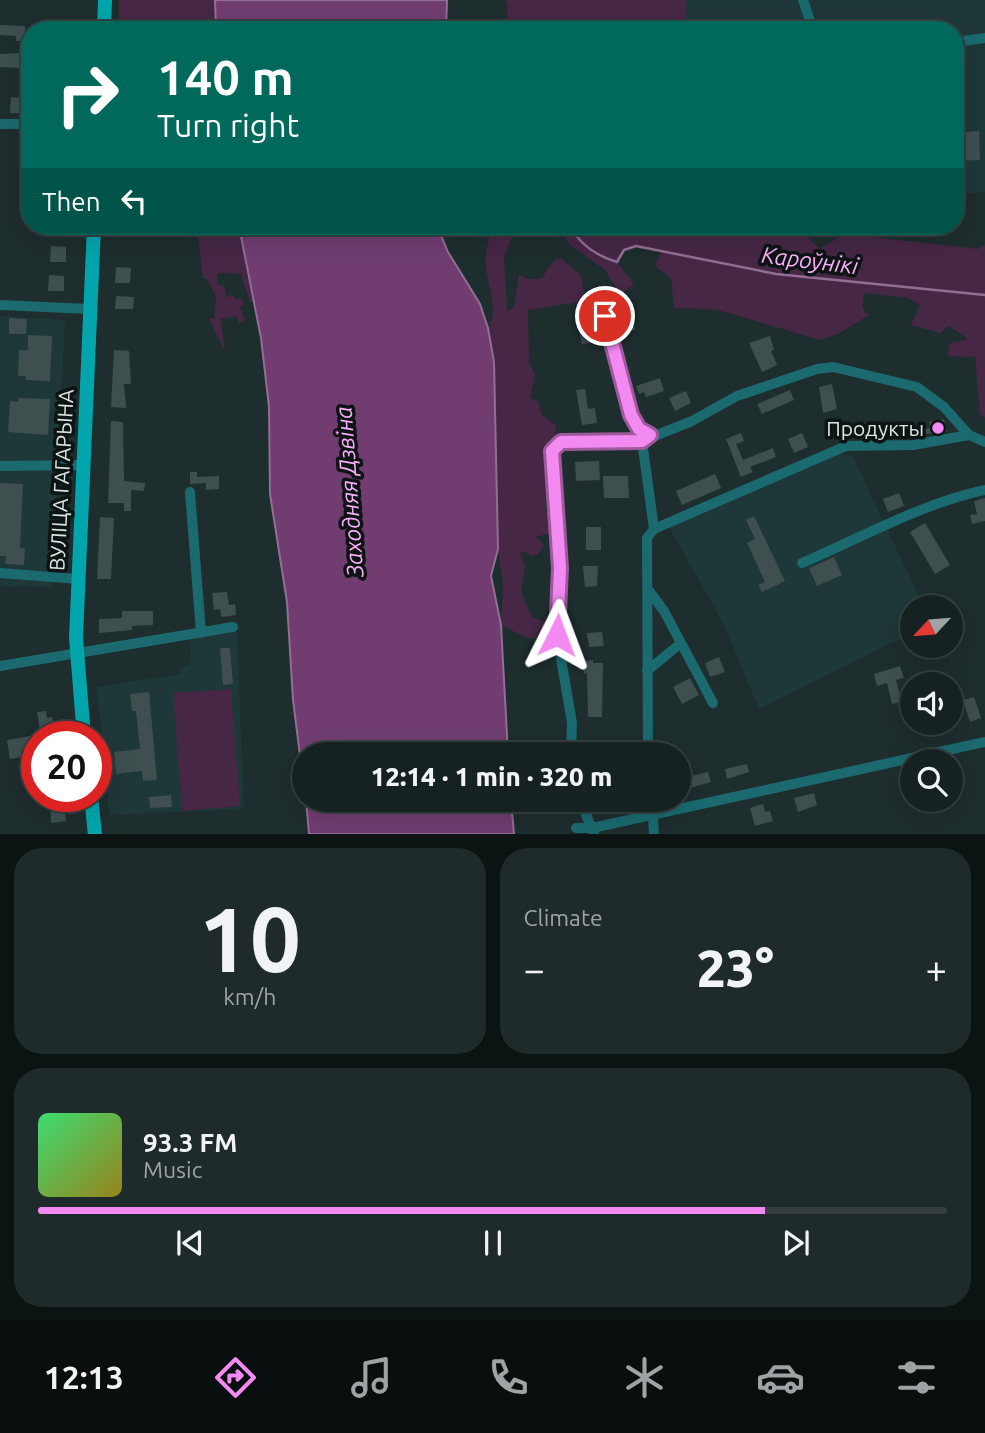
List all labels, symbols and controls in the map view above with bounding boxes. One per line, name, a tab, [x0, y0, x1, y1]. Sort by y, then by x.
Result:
icon: right	[42, 49, 133, 140]
text: 140 m	[157, 49, 294, 104]
text: Turn right	[157, 107, 299, 143]
icon: left	[115, 182, 153, 220]
text: Then	[42, 187, 101, 216]
water label: Кароўнікі	[760, 242, 861, 278]
pin	[575, 286, 635, 346]
icon: arrive	[586, 297, 624, 335]
street label: ВУЛІЦА ГАГАРЫНА	[44, 388, 78, 571]
water label: Заходняя Дзвіна	[331, 406, 368, 579]
place label: Продукты	[826, 416, 924, 440]
marker: Продукты	[930, 420, 946, 436]
north arrow	[900, 595, 962, 658]
map controls	[900, 595, 963, 812]
position arrow	[520, 598, 594, 672]
button: sound	[900, 672, 963, 735]
speed limit sign: 20	[21, 721, 112, 812]
button: search	[900, 749, 963, 812]
text: 12:14 · 1 min · 320 m	[371, 762, 612, 791]
text: 10	[198, 887, 301, 989]
text: Climate	[524, 905, 603, 930]
text: 23°	[696, 939, 774, 997]
text: −	[524, 948, 545, 990]
text: +	[926, 948, 947, 990]
text: km/h	[223, 984, 276, 1009]
text: 93.3 FM	[143, 1128, 237, 1157]
text: Music	[143, 1157, 202, 1182]
icon: previous	[171, 1224, 209, 1262]
icon: pause	[474, 1224, 512, 1262]
icon: next	[777, 1224, 815, 1262]
icon: directions	[211, 1353, 260, 1402]
icon: music	[347, 1353, 396, 1402]
icon: phone	[484, 1353, 533, 1402]
icon: climate	[620, 1353, 669, 1402]
icon: car	[756, 1353, 805, 1402]
icon: filters	[892, 1353, 941, 1402]
text: 12:13	[44, 1359, 124, 1395]

